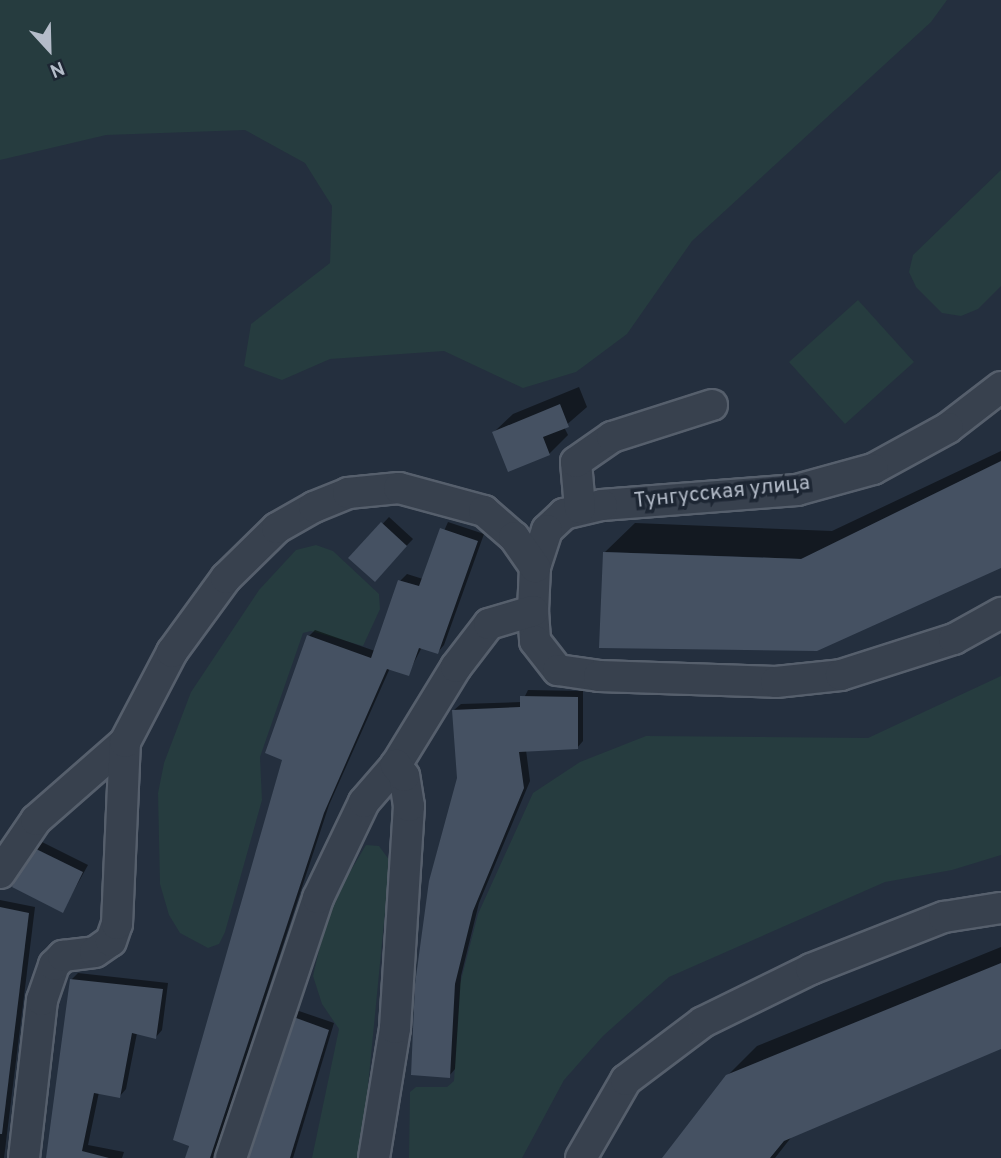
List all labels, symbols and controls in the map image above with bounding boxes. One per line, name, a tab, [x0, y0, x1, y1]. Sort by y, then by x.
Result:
north arrow	[14, 14, 84, 84]
text: N	[46, 55, 68, 82]
street label: Тунгусская улица	[633, 471, 811, 515]

